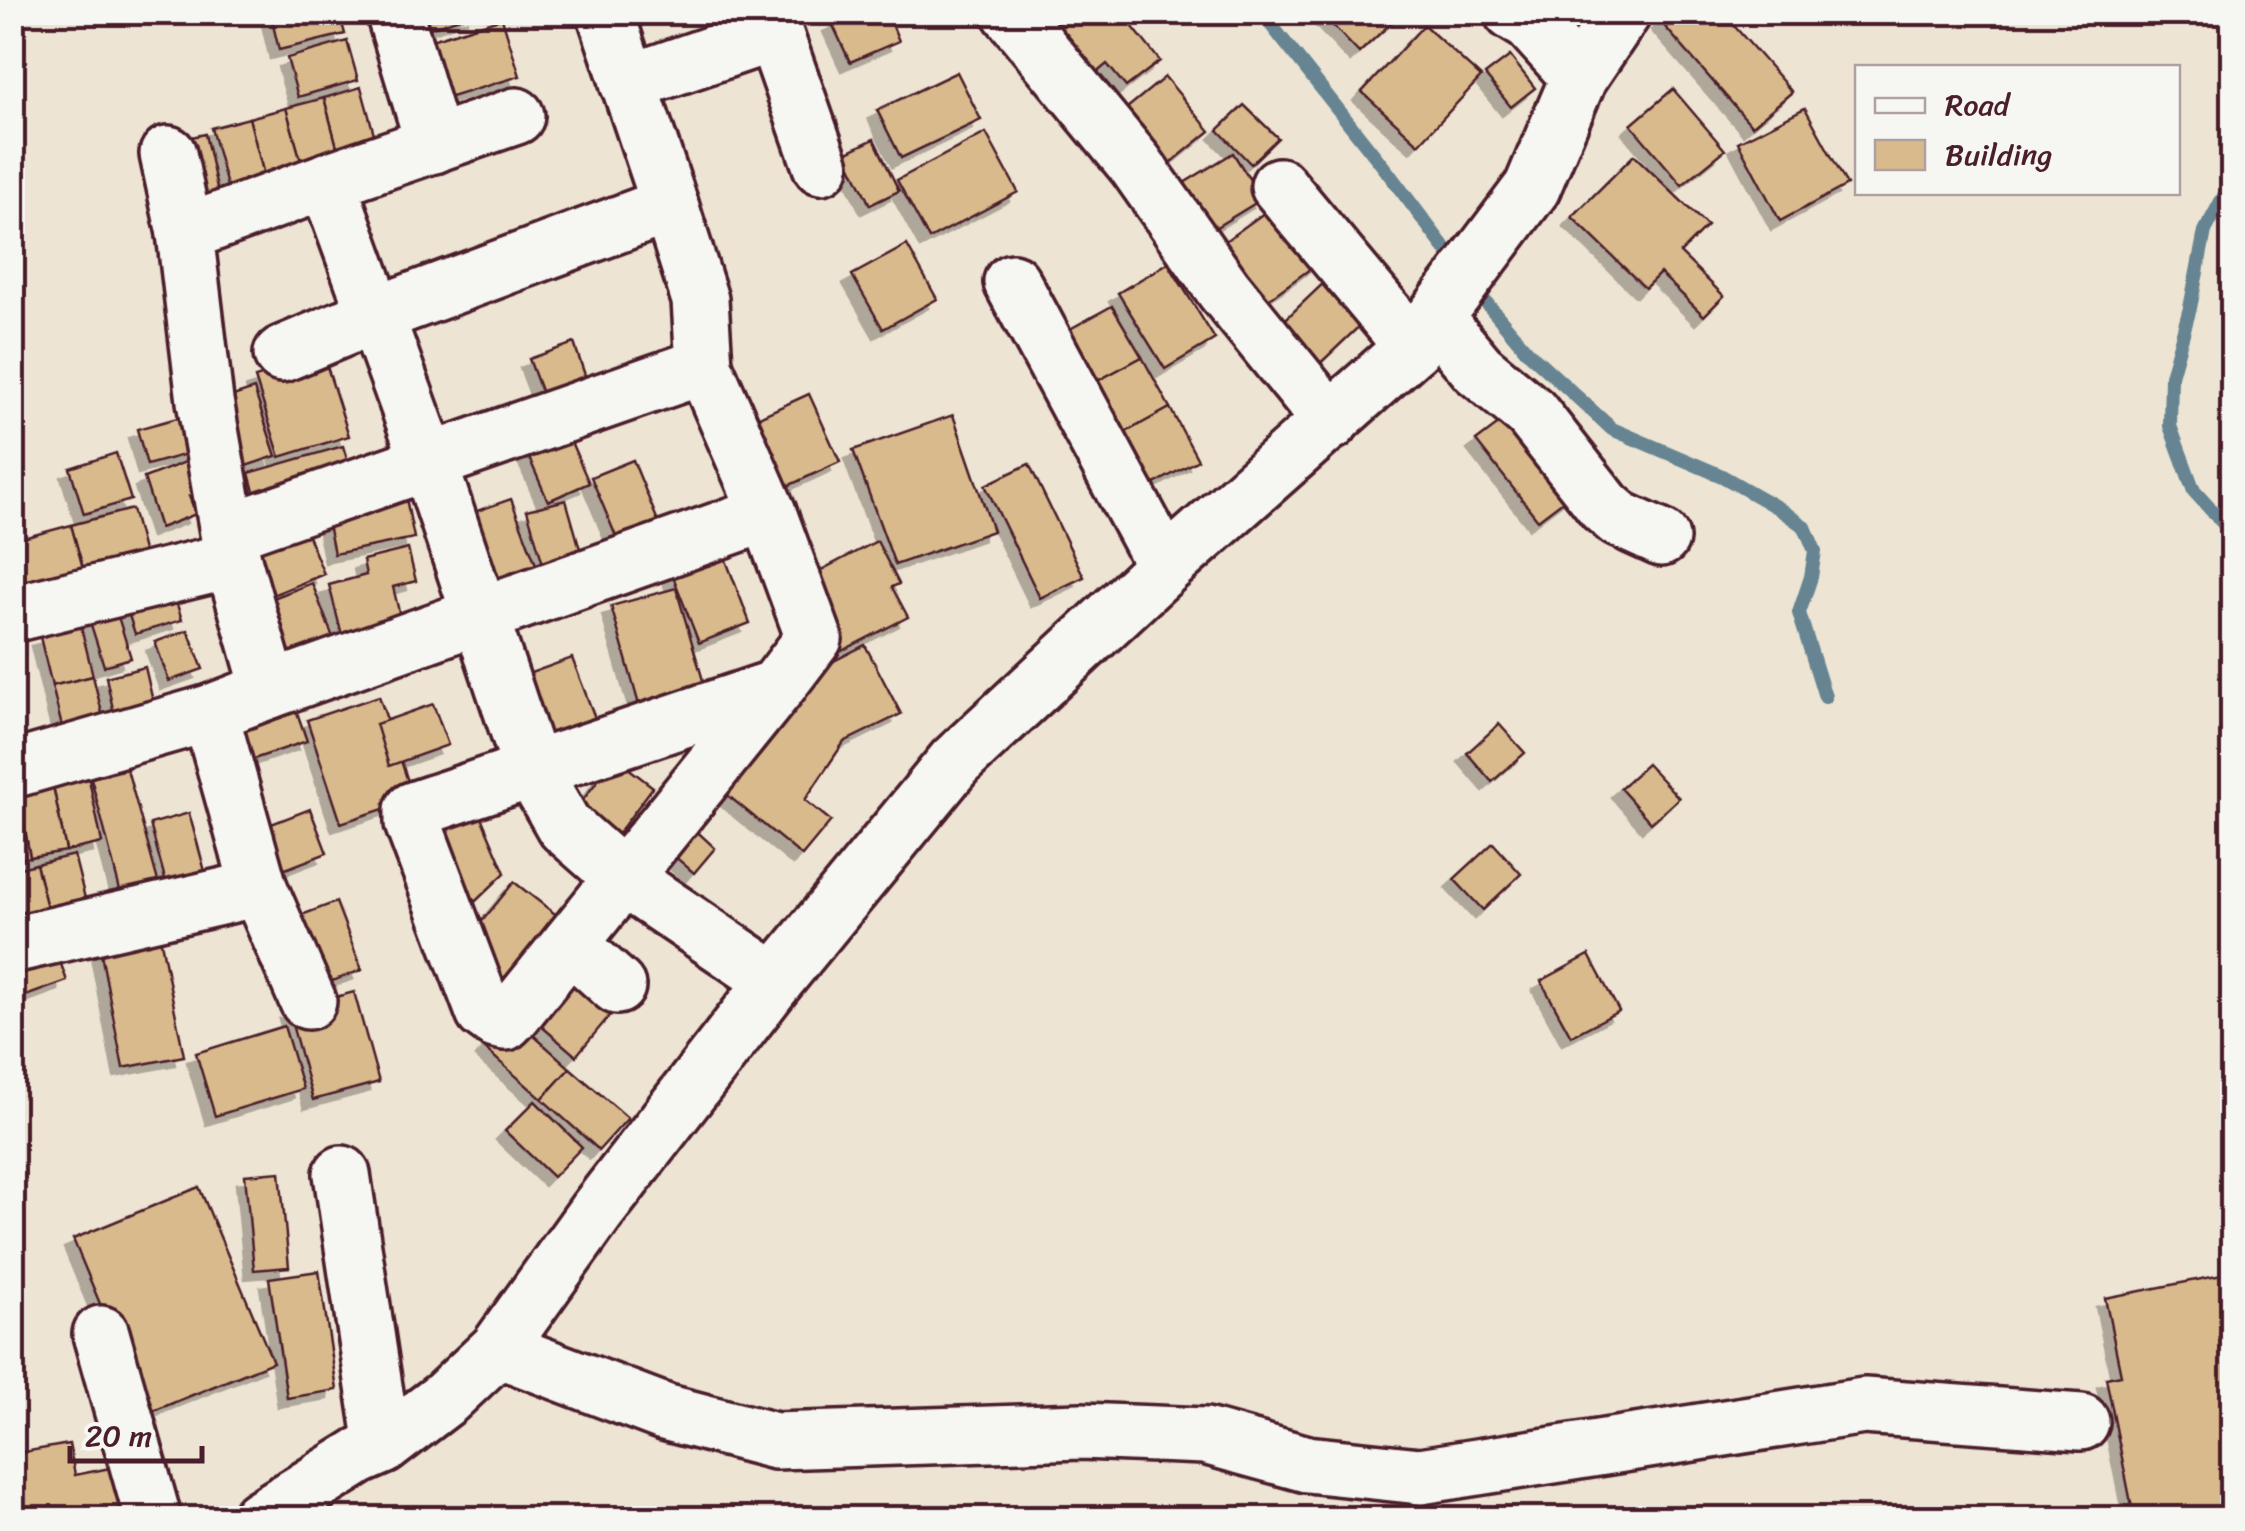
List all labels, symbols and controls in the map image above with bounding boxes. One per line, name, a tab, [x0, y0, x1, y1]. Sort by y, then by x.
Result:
legend	[1855, 65, 2180, 195]
text: Road	[1945, 78, 2012, 132]
text: Building	[1945, 128, 2052, 182]
scale bar	[70, 1401, 202, 1463]
text: 20 m	[85, 1409, 152, 1463]

